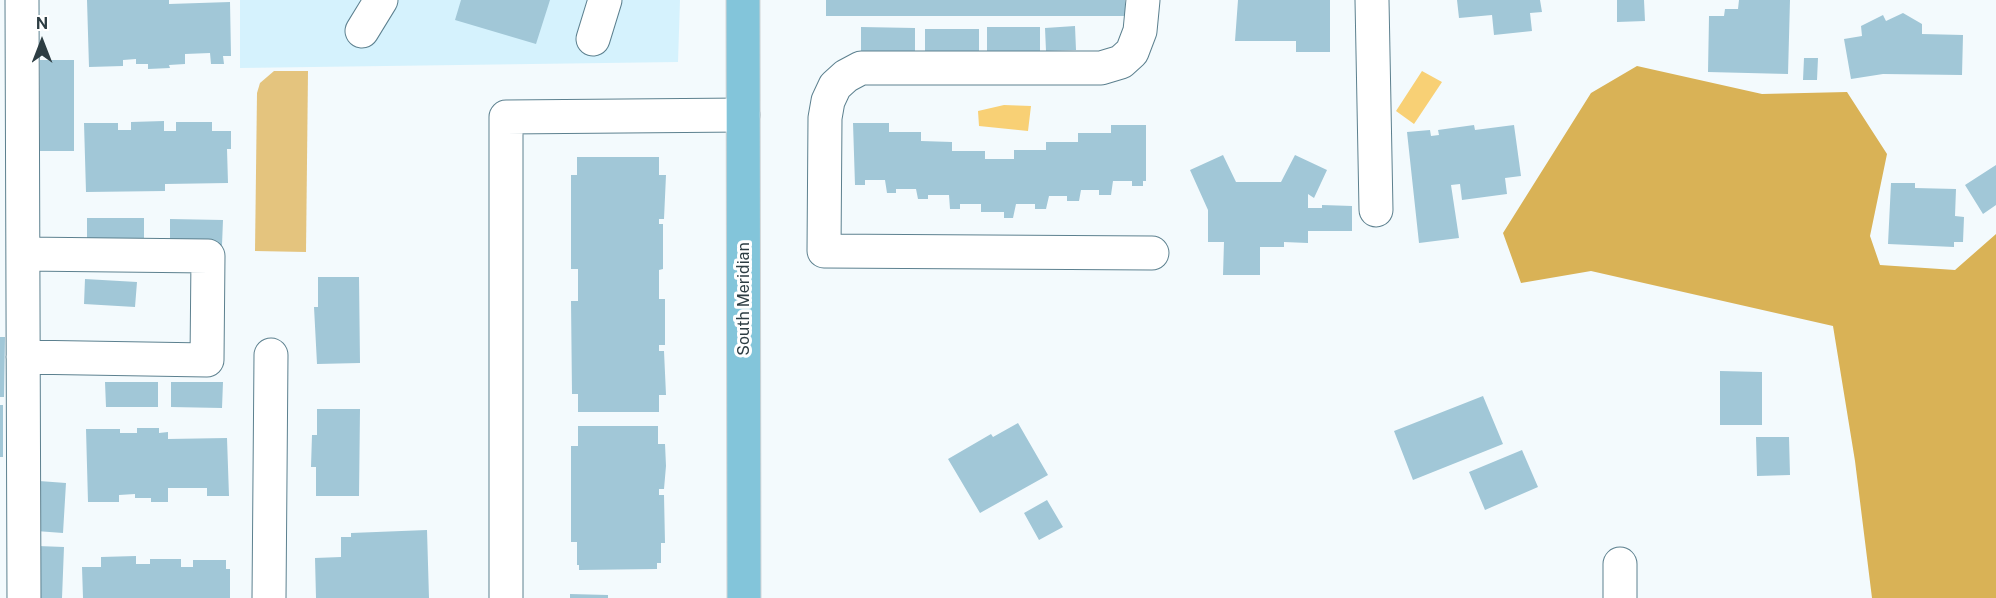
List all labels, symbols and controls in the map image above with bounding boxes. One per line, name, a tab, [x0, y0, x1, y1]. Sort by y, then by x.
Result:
north arrow	[12, 12, 72, 72]
text: N	[36, 14, 48, 33]
street label: South Meridian	[734, 242, 754, 356]

